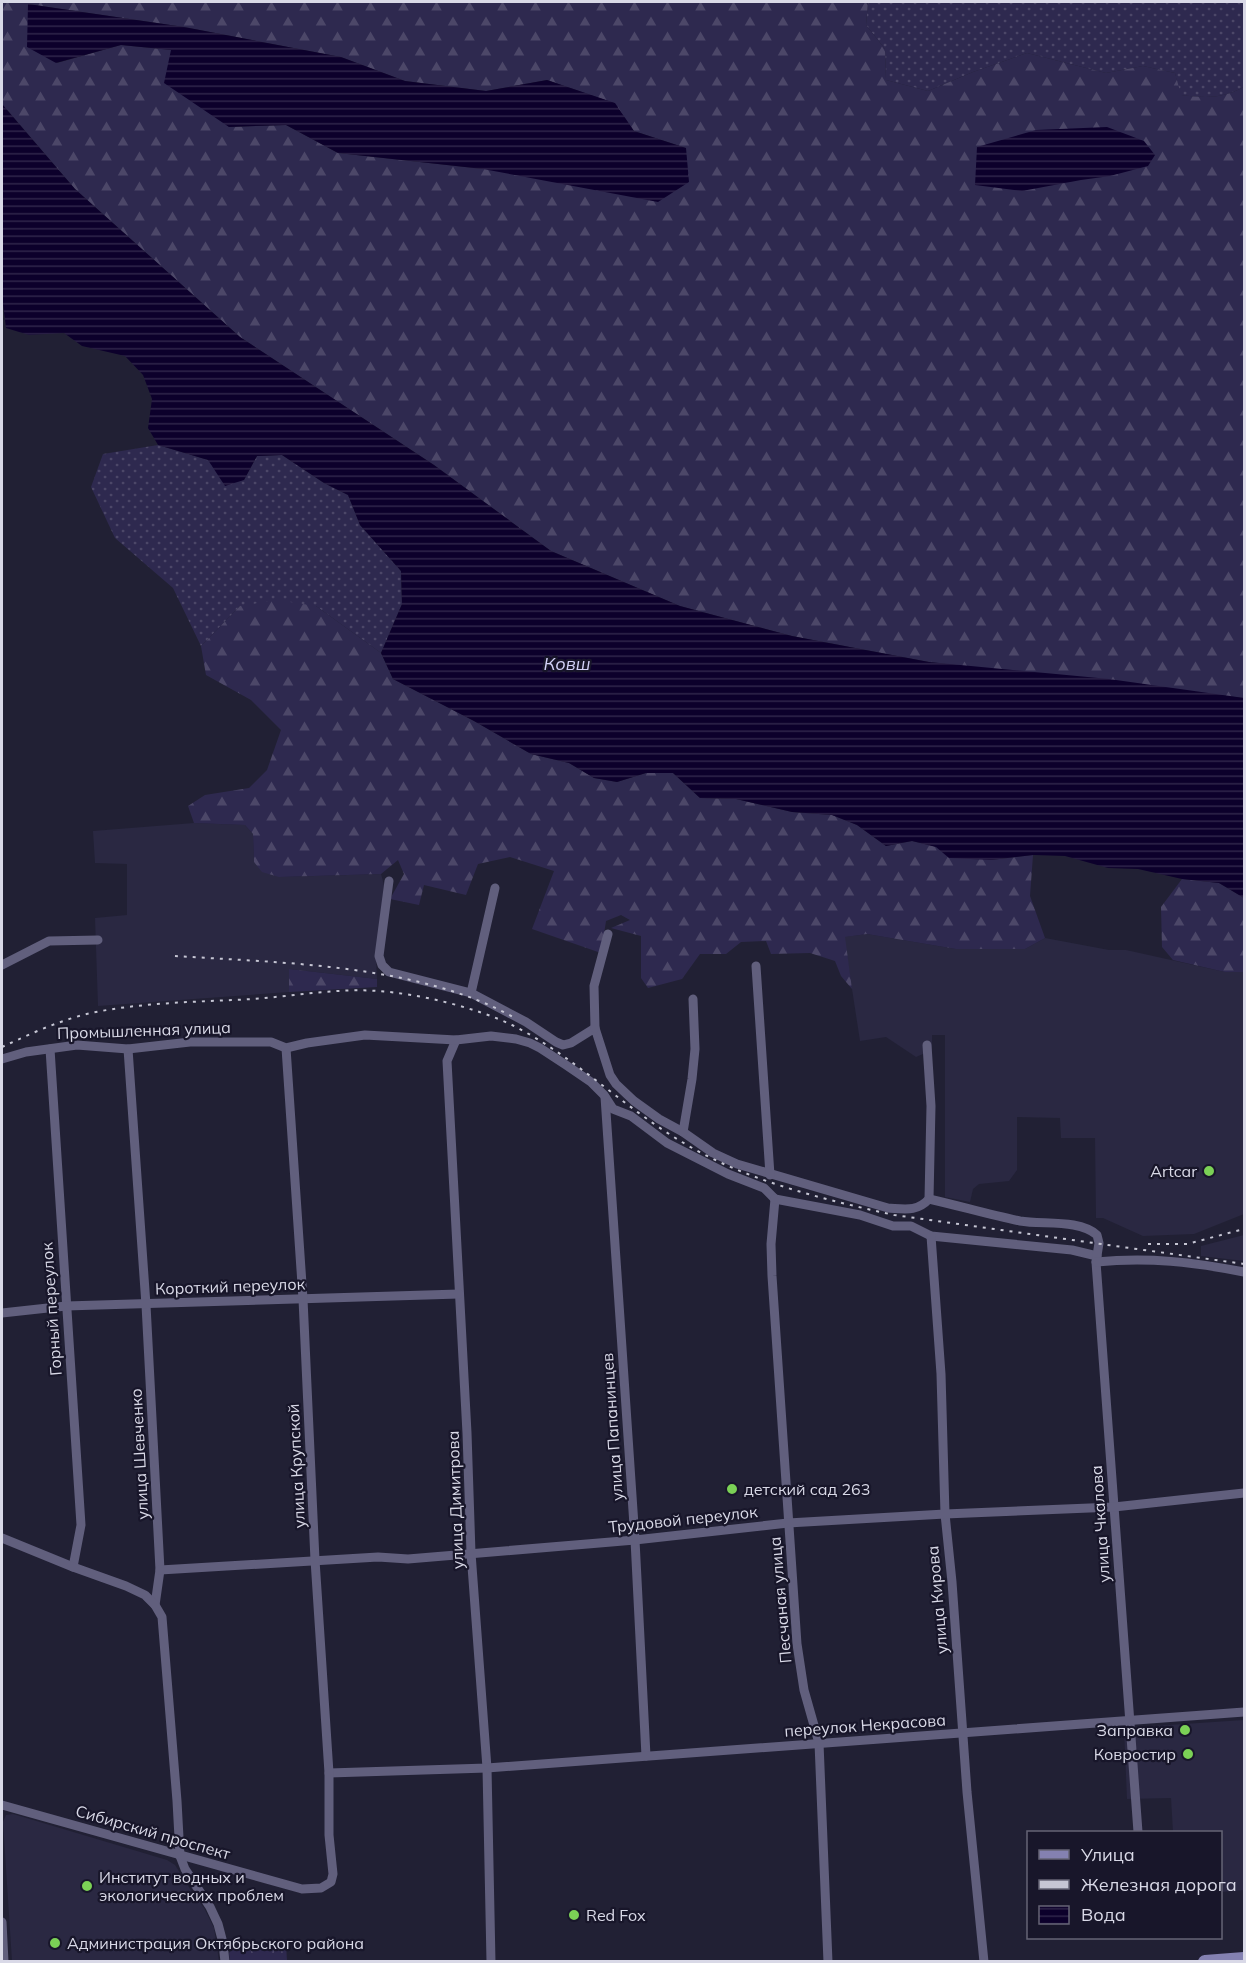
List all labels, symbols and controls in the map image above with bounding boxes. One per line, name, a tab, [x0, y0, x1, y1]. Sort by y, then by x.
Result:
water label: Ковш	[544, 652, 590, 675]
street label: Промышленная улица	[57, 1017, 231, 1043]
place label: Artcar	[1150, 1161, 1197, 1181]
marker: Artcar	[1202, 1164, 1216, 1178]
street label: Горный переулок	[36, 1241, 66, 1376]
street label: Короткий переулок	[155, 1273, 306, 1299]
street label: улица Папанинцев	[597, 1352, 627, 1502]
street label: улица Шевченко	[126, 1388, 152, 1520]
street label: улица Крупской	[283, 1403, 309, 1529]
street label: улица Димитрова	[443, 1430, 467, 1570]
street label: улица Чкалова	[1086, 1465, 1114, 1583]
place label: детский сад 263	[744, 1479, 870, 1499]
marker: детский сад 263	[725, 1482, 739, 1496]
street label: Трудовой переулок	[607, 1501, 759, 1537]
street label: Песчаная улица	[765, 1536, 795, 1664]
street label: улица Кирова	[922, 1545, 952, 1655]
street label: переулок Некрасова	[784, 1709, 946, 1741]
place label: Заправка	[1096, 1720, 1173, 1740]
marker: Заправка	[1178, 1723, 1192, 1737]
place label: Ковростир	[1094, 1744, 1176, 1764]
marker: Ковростир	[1181, 1747, 1195, 1761]
street label: Сибирский проспект	[73, 1800, 233, 1864]
legend	[1027, 1831, 1222, 1939]
text: Улица	[1080, 1843, 1135, 1866]
place label: Институт водных и экологических проблем	[99, 1867, 284, 1905]
text: Железная дорога	[1081, 1873, 1237, 1896]
marker: Институт водных и экологических проблем	[80, 1879, 94, 1893]
text: Вода	[1081, 1903, 1126, 1926]
place label: Red Fox	[586, 1905, 646, 1925]
marker: Red Fox	[567, 1908, 581, 1922]
place label: Администрация Октябрьского района	[67, 1933, 364, 1953]
marker: Администрация Октябрьского района	[48, 1936, 62, 1950]

